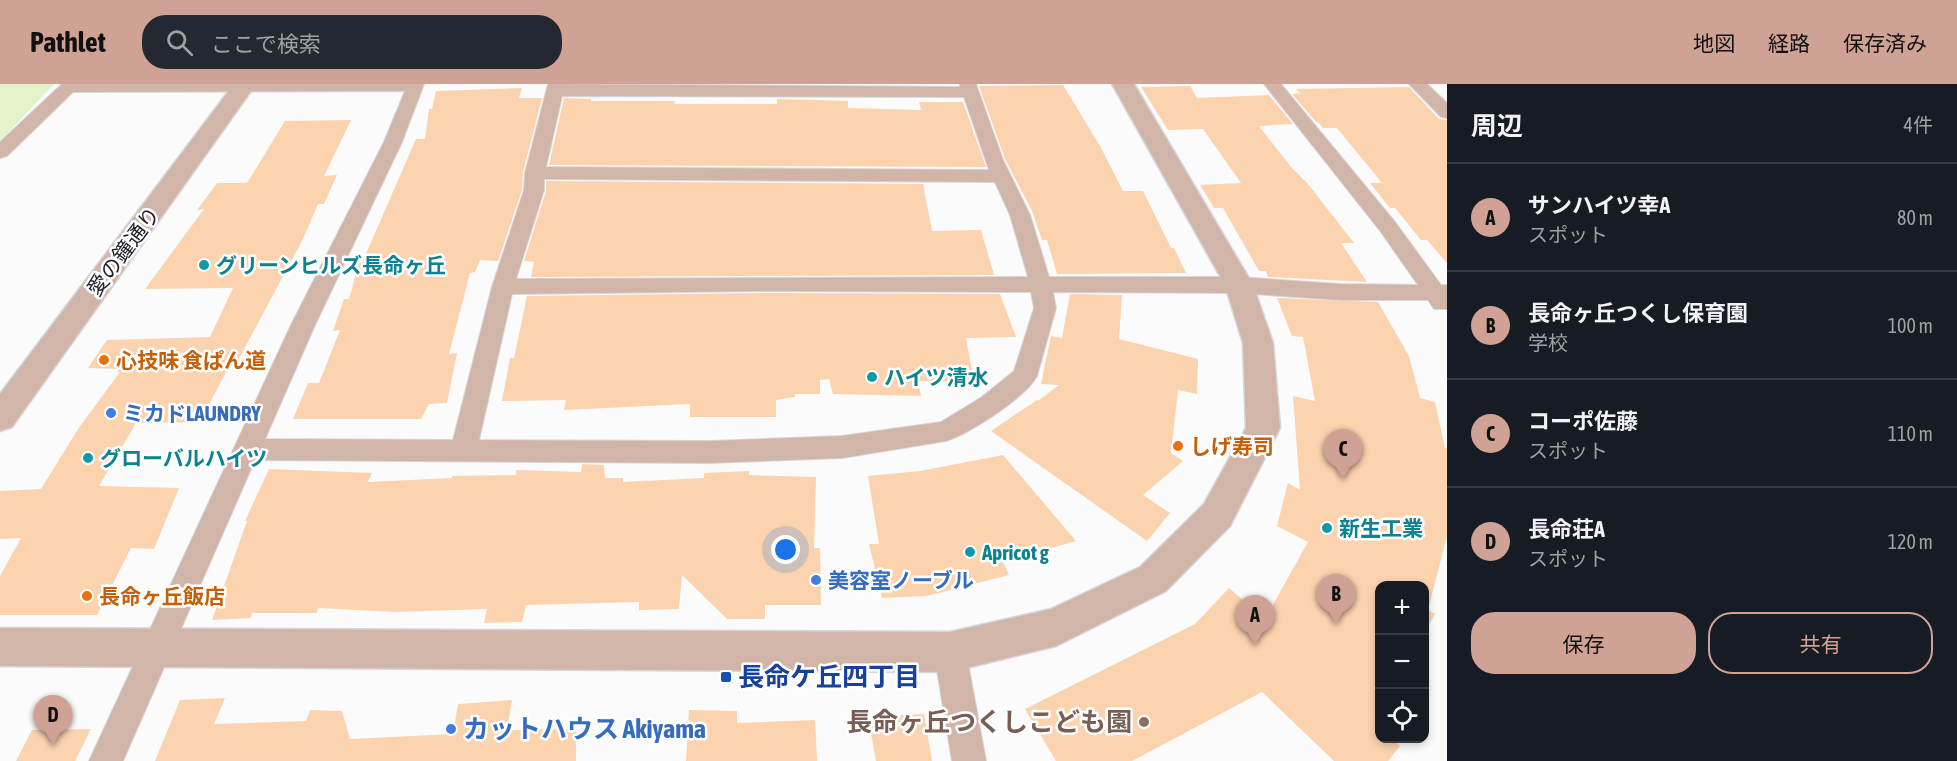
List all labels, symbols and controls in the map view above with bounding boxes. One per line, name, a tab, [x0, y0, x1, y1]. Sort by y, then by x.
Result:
search box	[142, 15, 562, 69]
text: Pathlet	[30, 26, 106, 58]
icon: search	[163, 26, 196, 59]
text: ここで検索	[211, 31, 321, 57]
text: 地図	[1693, 31, 1735, 55]
text: 経路	[1768, 31, 1810, 55]
text: 保存済み	[1843, 31, 1927, 55]
text: 周辺	[1471, 111, 1523, 141]
text: 4件	[1904, 113, 1933, 136]
text: サンハイツ幸A	[1528, 192, 1670, 218]
street label: 愛の鐘通り	[82, 202, 164, 300]
text: A	[1486, 206, 1495, 229]
text: 80 m	[1897, 206, 1933, 229]
text: スポット	[1528, 223, 1608, 246]
place label: グリーンヒルズ長命ヶ丘	[216, 253, 446, 277]
marker: グリーンヒルズ長命ヶ丘	[197, 258, 211, 272]
text: 長命ヶ丘つくし保育園	[1528, 300, 1748, 326]
text: B	[1486, 314, 1495, 337]
text: 100 m	[1888, 314, 1933, 337]
text: 学校	[1528, 331, 1568, 354]
place label: 心技味 食ぱん道	[116, 348, 266, 372]
marker: 心技味 食ぱん道	[97, 353, 111, 367]
place label: ハイツ清水	[884, 365, 989, 389]
marker: ハイツ清水	[865, 370, 879, 384]
place label: ミカドLAUNDRY	[123, 401, 261, 425]
marker: ミカドLAUNDRY	[104, 406, 118, 420]
text: コーポ佐藤	[1528, 408, 1638, 434]
text: C	[1486, 422, 1495, 445]
text: 110 m	[1888, 422, 1933, 445]
pin: C	[1324, 430, 1362, 479]
place label: しげ寿司	[1190, 434, 1274, 458]
marker: しげ寿司	[1171, 439, 1185, 453]
text: スポット	[1528, 439, 1608, 462]
place label: グローバルハイツ	[100, 446, 267, 470]
marker: グローバルハイツ	[81, 451, 95, 465]
place label: 新生工業	[1339, 516, 1423, 540]
text: 長命荘A	[1528, 516, 1605, 542]
marker: 新生工業	[1320, 521, 1334, 535]
text: D	[1485, 530, 1496, 553]
text: 120 m	[1888, 530, 1933, 553]
your location	[771, 535, 800, 564]
place label: Apricot g	[981, 540, 1050, 564]
marker: Apricot g	[963, 545, 977, 559]
text: スポット	[1528, 547, 1608, 570]
place label: 美容室ノーブル	[828, 568, 974, 592]
marker: 美容室ノーブル	[809, 573, 823, 587]
pin: B	[1316, 574, 1356, 624]
map controls	[1375, 581, 1429, 743]
button: +	[1375, 581, 1429, 635]
place label: 長命ヶ丘飯店	[99, 584, 225, 608]
marker: 長命ヶ丘飯店	[80, 589, 94, 603]
pin: A	[1236, 596, 1274, 645]
button: 保存	[1471, 612, 1696, 674]
button: 共有	[1708, 612, 1933, 674]
button: −	[1375, 635, 1429, 689]
place label: 長命ケ丘四丁目	[738, 662, 920, 692]
marker: 長命ケ丘四丁目	[719, 670, 733, 684]
button: locate	[1375, 689, 1429, 743]
pin: D	[34, 696, 72, 745]
place label: 長命ヶ丘つくしこども園	[846, 707, 1132, 737]
place label: カットハウス Akiyama	[463, 714, 706, 744]
marker: 長命ヶ丘つくしこども園	[1137, 715, 1151, 729]
marker: カットハウス Akiyama	[444, 722, 458, 736]

